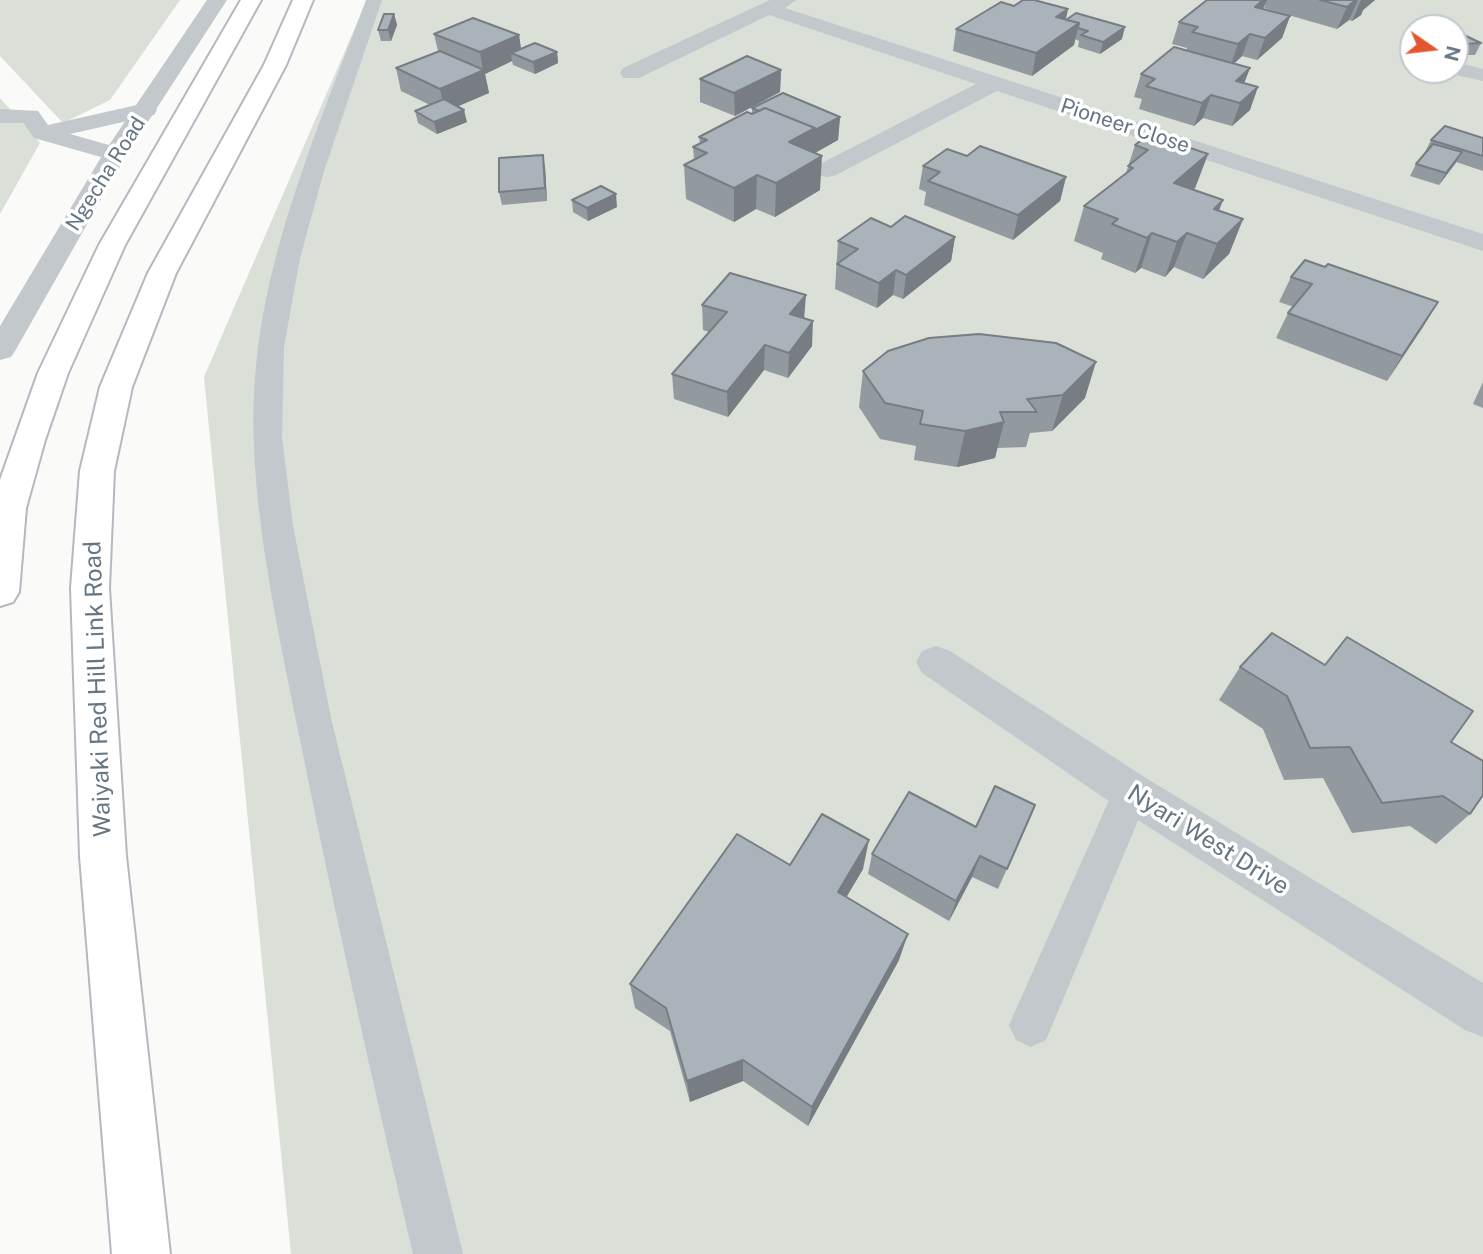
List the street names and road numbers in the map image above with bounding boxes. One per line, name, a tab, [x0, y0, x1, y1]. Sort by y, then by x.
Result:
street label: Pioneer Close	[1057, 93, 1193, 159]
street label: Ngecha Road	[61, 112, 151, 236]
street label: Waiyaki Red Hill Link Road	[78, 541, 118, 837]
street label: Nyari West Drive	[1122, 779, 1294, 901]

